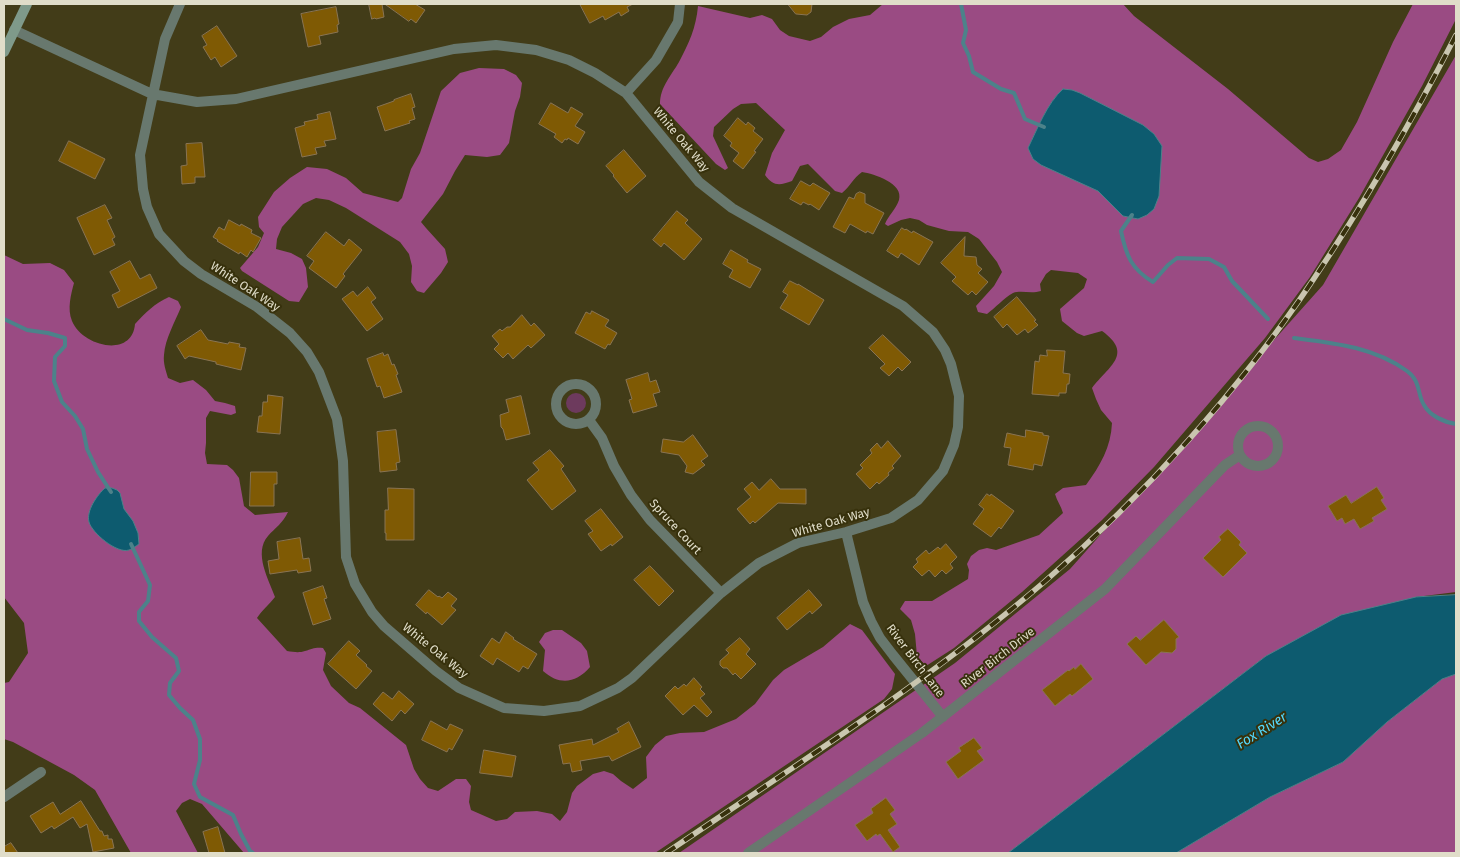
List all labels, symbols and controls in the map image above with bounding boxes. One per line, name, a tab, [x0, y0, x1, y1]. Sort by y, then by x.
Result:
street label: White Oak Way	[650, 105, 712, 175]
street label: White Oak Way	[208, 259, 282, 315]
street label: Spruce Court	[646, 497, 704, 557]
street label: White Oak Way	[791, 505, 871, 541]
street label: White Oak Way	[399, 620, 471, 682]
street label: River Birch Lane	[883, 622, 947, 700]
street label: River Birch Drive	[958, 625, 1038, 691]
water label: Fox River	[1234, 709, 1290, 753]

